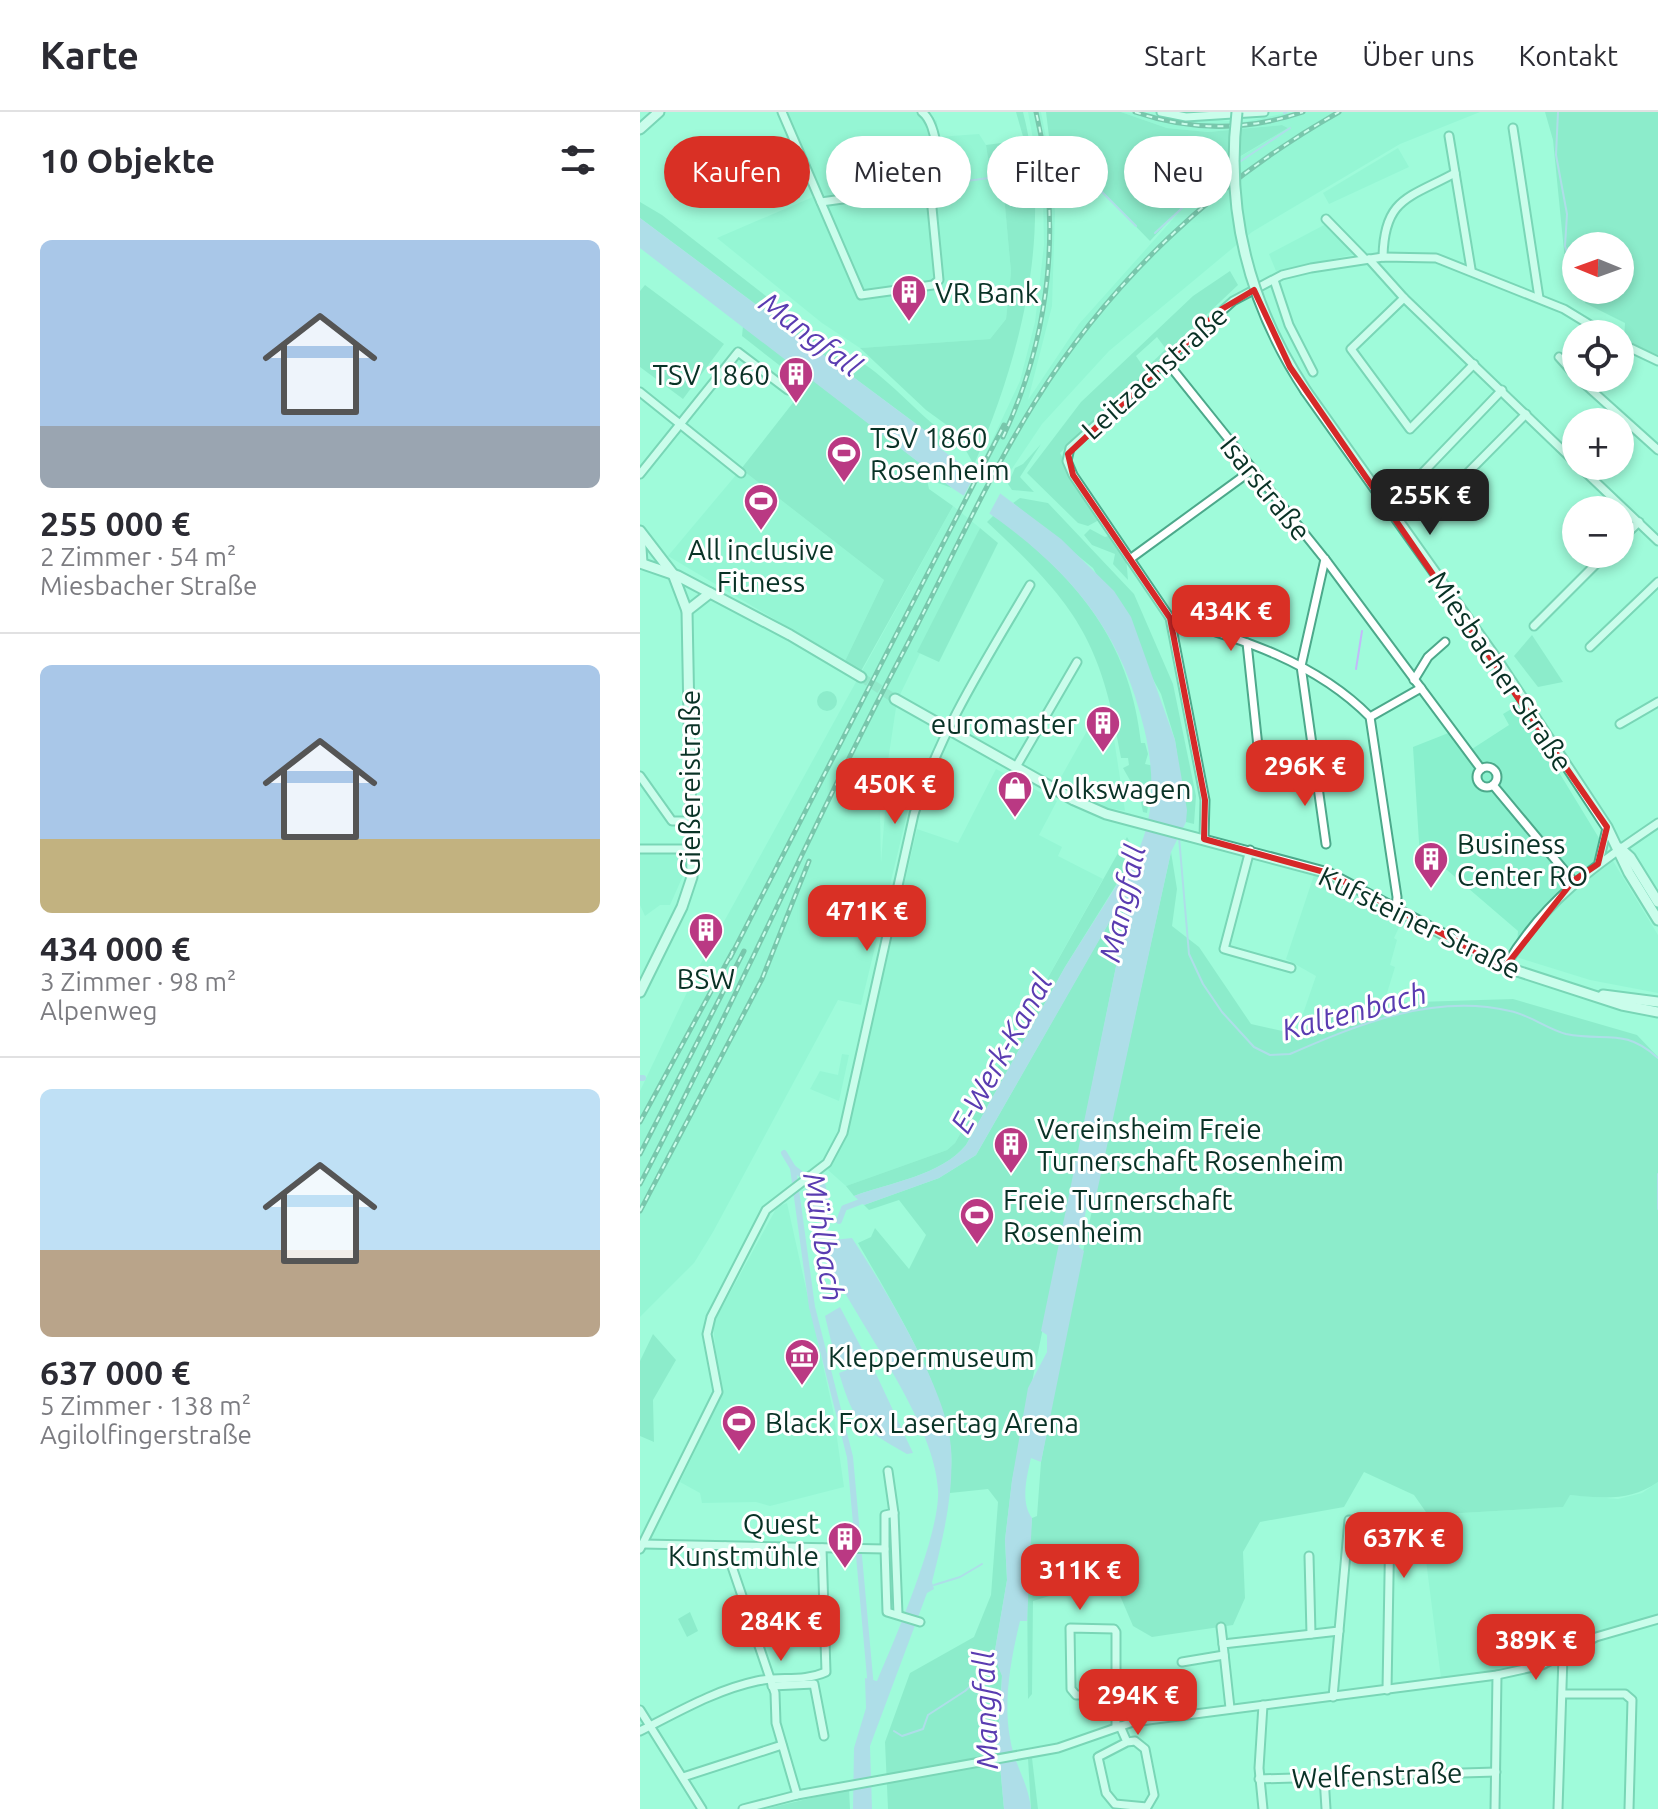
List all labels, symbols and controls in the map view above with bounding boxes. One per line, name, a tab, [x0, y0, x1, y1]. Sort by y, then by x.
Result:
text: Karte	[40, 34, 139, 76]
text: Start	[1144, 40, 1206, 71]
text: Karte	[1250, 40, 1318, 71]
text: Über uns	[1362, 40, 1474, 71]
text: Kontakt	[1518, 40, 1618, 71]
chip: Kaufen	[664, 136, 810, 208]
chip: Mieten	[826, 136, 971, 208]
chip: Filter	[987, 136, 1108, 208]
chip: Neu	[1124, 136, 1232, 208]
icon: filters	[556, 138, 600, 182]
text: 10 Objekte	[40, 141, 215, 179]
north arrow	[1562, 232, 1634, 304]
map controls	[1562, 232, 1634, 568]
building icon: VR Bank	[890, 273, 928, 323]
place label: VR Bank	[935, 277, 1039, 308]
water label: Mangfall	[753, 285, 869, 384]
icon: home	[248, 292, 392, 436]
street label: Leitzachstraße	[1075, 299, 1233, 445]
button: locate	[1562, 320, 1634, 392]
building icon: TSV 1860	[777, 355, 815, 405]
place label: TSV 1860	[652, 359, 770, 390]
button: +	[1562, 408, 1634, 480]
place label: TSV 1860 Rosenheim	[870, 422, 1010, 485]
street label: Isarstraße	[1215, 430, 1317, 546]
sports icon: TSV 1860 Rosenheim	[825, 434, 863, 484]
pin: 255K €	[1365, 469, 1495, 537]
text: 255K €	[1389, 480, 1471, 509]
sports icon: All inclusive Fitness	[742, 482, 780, 532]
button: −	[1562, 496, 1634, 568]
text: 255 000 €	[40, 504, 190, 542]
place label: All inclusive Fitness	[688, 534, 834, 597]
text: 2 Zimmer · 54 m²	[40, 542, 236, 571]
street label: Miesbacher Straße	[1423, 565, 1579, 777]
text: Miesbacher Straße	[40, 571, 257, 600]
pin: 434K €	[1166, 585, 1296, 653]
text: 434K €	[1190, 596, 1272, 625]
street label: Gießereistraße	[674, 690, 705, 876]
building icon: euromaster	[1084, 704, 1122, 754]
place label: euromaster	[931, 708, 1077, 739]
icon: home	[248, 717, 392, 861]
pin: 296K €	[1240, 740, 1370, 808]
text: 296K €	[1264, 751, 1346, 780]
pin: 450K €	[830, 758, 960, 826]
text: 450K €	[854, 769, 936, 798]
shop icon: Volkswagen	[996, 769, 1034, 819]
place label: Volkswagen	[1041, 773, 1191, 804]
place label: Business Center RO	[1457, 828, 1588, 891]
building icon: Business Center RO	[1412, 840, 1450, 890]
water label: Mangfall	[1092, 841, 1152, 965]
street label: Kufsteiner Straße	[1314, 860, 1526, 984]
pin: 471K €	[802, 885, 932, 953]
text: 471K €	[826, 896, 908, 925]
building icon: BSW	[687, 911, 725, 961]
text: 434 000 €	[40, 929, 190, 967]
place label: BSW	[677, 963, 735, 994]
text: 3 Zimmer · 98 m²	[40, 967, 236, 996]
water label: E-Werk-Kanal	[943, 967, 1059, 1139]
water label: Kaltenbach	[1278, 975, 1430, 1047]
text: Alpenweg	[40, 996, 158, 1025]
place label: Vereinsheim Freie Turnerschaft Rosenheim	[1037, 1113, 1344, 1176]
building icon: Vereinsheim Freie Turnerschaft Rosenheim	[992, 1125, 1030, 1175]
icon: home	[248, 1141, 392, 1285]
water label: Mühlbach	[797, 1170, 851, 1304]
place label: Freie Turnerschaft Rosenheim	[1003, 1184, 1233, 1247]
sports icon: Freie Turnerschaft Rosenheim	[958, 1196, 996, 1246]
museum icon: Kleppermuseum	[783, 1337, 821, 1387]
place label: Kleppermuseum	[828, 1341, 1035, 1372]
text: 637 000 €	[40, 1353, 190, 1391]
text: 5 Zimmer · 138 m²	[40, 1391, 251, 1420]
sports icon: Black Fox Lasertag Arena	[720, 1403, 758, 1453]
place label: Black Fox Lasertag Arena	[765, 1407, 1079, 1438]
text: Agilolfingerstraße	[40, 1420, 252, 1449]
place label: Quest Kunstmühle	[668, 1508, 819, 1571]
pin: 637K €	[1339, 1512, 1469, 1580]
building icon: Quest Kunstmühle	[826, 1520, 864, 1570]
text: 637K €	[1363, 1523, 1445, 1552]
pin: 311K €	[1015, 1544, 1145, 1612]
text: 311K €	[1039, 1555, 1121, 1584]
pin: 284K €	[716, 1595, 846, 1663]
text: 284K €	[740, 1606, 822, 1635]
pin: 389K €	[1471, 1614, 1601, 1682]
text: 389K €	[1495, 1625, 1577, 1654]
water label: Mangfall	[966, 1649, 1004, 1770]
pin: 294K €	[1073, 1669, 1203, 1737]
text: 294K €	[1097, 1680, 1179, 1709]
street label: Welfenstraße	[1291, 1757, 1463, 1793]

